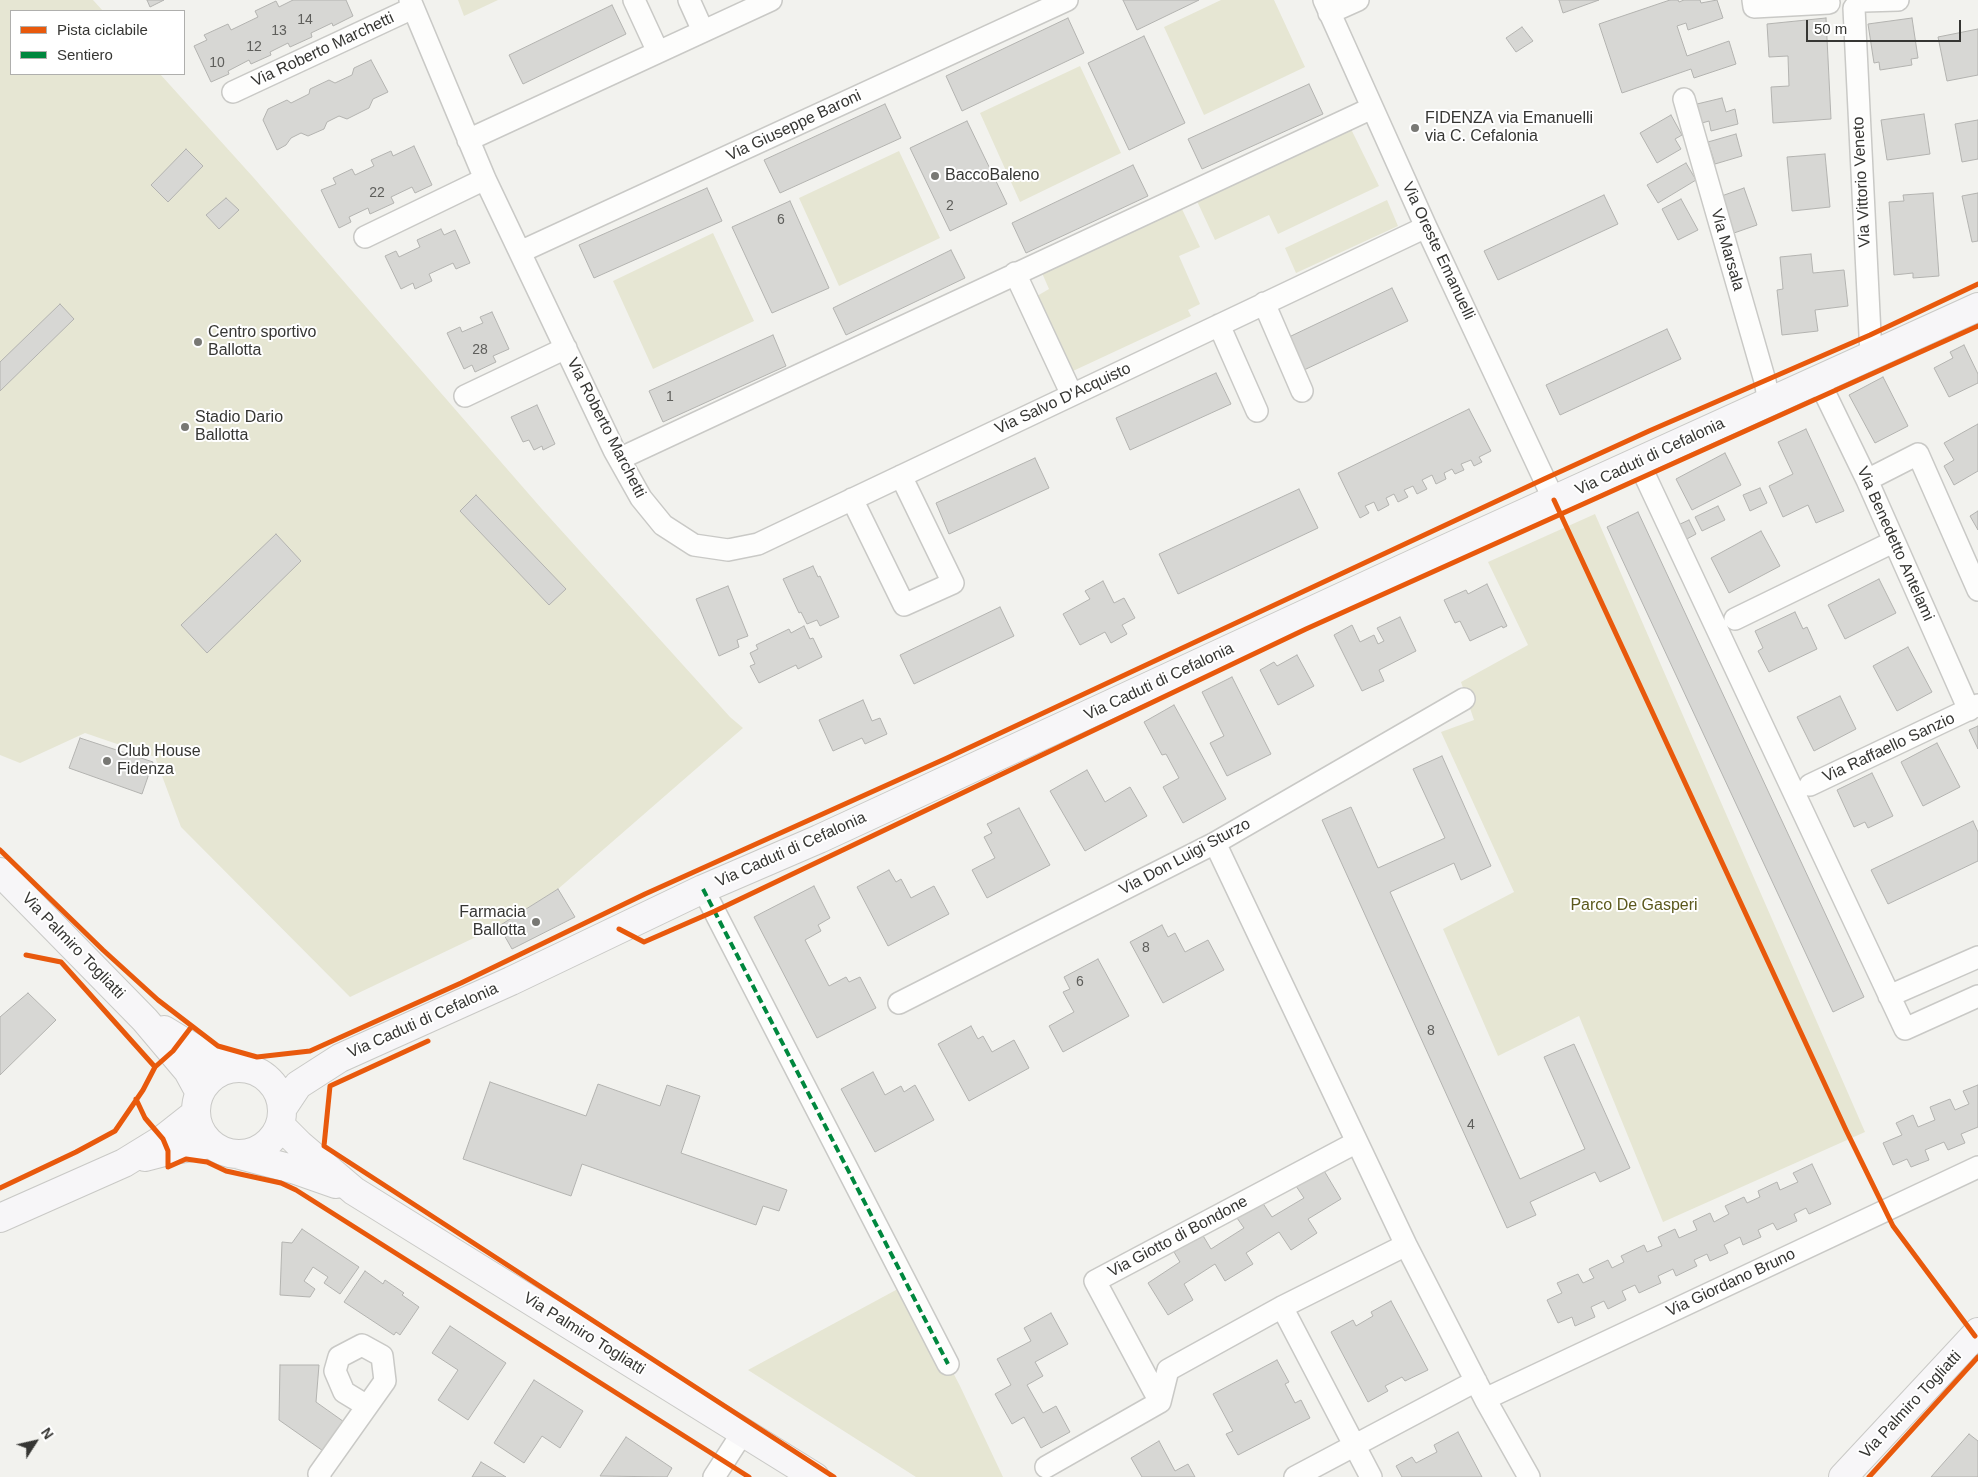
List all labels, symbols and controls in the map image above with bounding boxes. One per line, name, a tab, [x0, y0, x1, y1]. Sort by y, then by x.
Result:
street label: Via Roberto Marchetti	[249, 9, 397, 91]
legend	[10, 10, 185, 75]
scale bar	[1808, 10, 1963, 42]
house number: 14	[297, 12, 313, 28]
text: 50 m	[1814, 20, 1847, 37]
text: Pista ciclabile	[57, 21, 148, 38]
house number: 13	[271, 23, 287, 39]
house number: 12	[246, 39, 262, 55]
text: Sentiero	[57, 46, 113, 63]
house number: 10	[209, 55, 225, 71]
street label: Via Giuseppe Baroni	[724, 86, 864, 166]
place label: FIDENZA via Emanuelli via C. Cefalonia	[1425, 109, 1593, 147]
street label: Via Vittorio Veneto	[1849, 116, 1875, 248]
marker: FIDENZA via Emanuelli via C. Cefalonia	[1409, 122, 1421, 134]
place label: BaccoBaleno	[945, 166, 1039, 186]
marker: BaccoBaleno	[929, 170, 941, 182]
street label: Via Oreste Emanuelli	[1398, 179, 1478, 323]
house number: 22	[369, 185, 385, 201]
house number: 2	[946, 198, 954, 214]
street label: Via Marsala	[1706, 207, 1748, 293]
house number: 6	[777, 212, 785, 228]
place label: Centro sportivo Ballotta	[208, 323, 316, 361]
marker: Centro sportivo Ballotta	[192, 336, 204, 348]
house number: 28	[472, 342, 488, 358]
street label: Via Roberto Marchetti	[562, 355, 650, 501]
street label: Via Salvo D'Acquisto	[992, 359, 1134, 439]
house number: 1	[666, 389, 674, 405]
place label: Stadio Dario Ballotta	[195, 408, 283, 446]
street label: Via Caduti di Cefalonia	[1572, 414, 1728, 500]
marker: Stadio Dario Ballotta	[179, 421, 191, 433]
street label: Via Benedetto Antelami	[1852, 464, 1938, 624]
street label: Via Caduti di Cefalonia	[1081, 639, 1237, 725]
street label: Via Raffaello Sanzio	[1820, 709, 1958, 787]
place label: Club House Fidenza	[117, 742, 201, 780]
marker: Club House Fidenza	[101, 755, 113, 767]
street label: Via Caduti di Cefalonia	[713, 808, 869, 892]
street label: Via Don Luigi Sturzo	[1116, 814, 1254, 900]
street label: Via Palmiro Togliatti	[17, 889, 129, 1003]
park label: Parco De Gasperi	[1570, 896, 1698, 916]
place label: Farmacia Ballotta	[459, 903, 526, 941]
marker: Farmacia Ballotta	[530, 916, 542, 928]
house number: 8	[1142, 940, 1150, 956]
house number: 6	[1076, 974, 1084, 990]
street label: Via Caduti di Cefalonia	[345, 979, 501, 1063]
house number: 8	[1427, 1023, 1435, 1039]
house number: 4	[1467, 1117, 1475, 1133]
street label: Via Giotto di Bondone	[1105, 1192, 1251, 1282]
street label: Via Giordano Bruno	[1663, 1245, 1799, 1321]
street label: Via Palmiro Togliatti	[519, 1289, 649, 1379]
street label: Via Palmiro Togliatti	[1856, 1347, 1966, 1463]
north arrow	[10, 1417, 60, 1467]
text: N	[38, 1425, 57, 1442]

